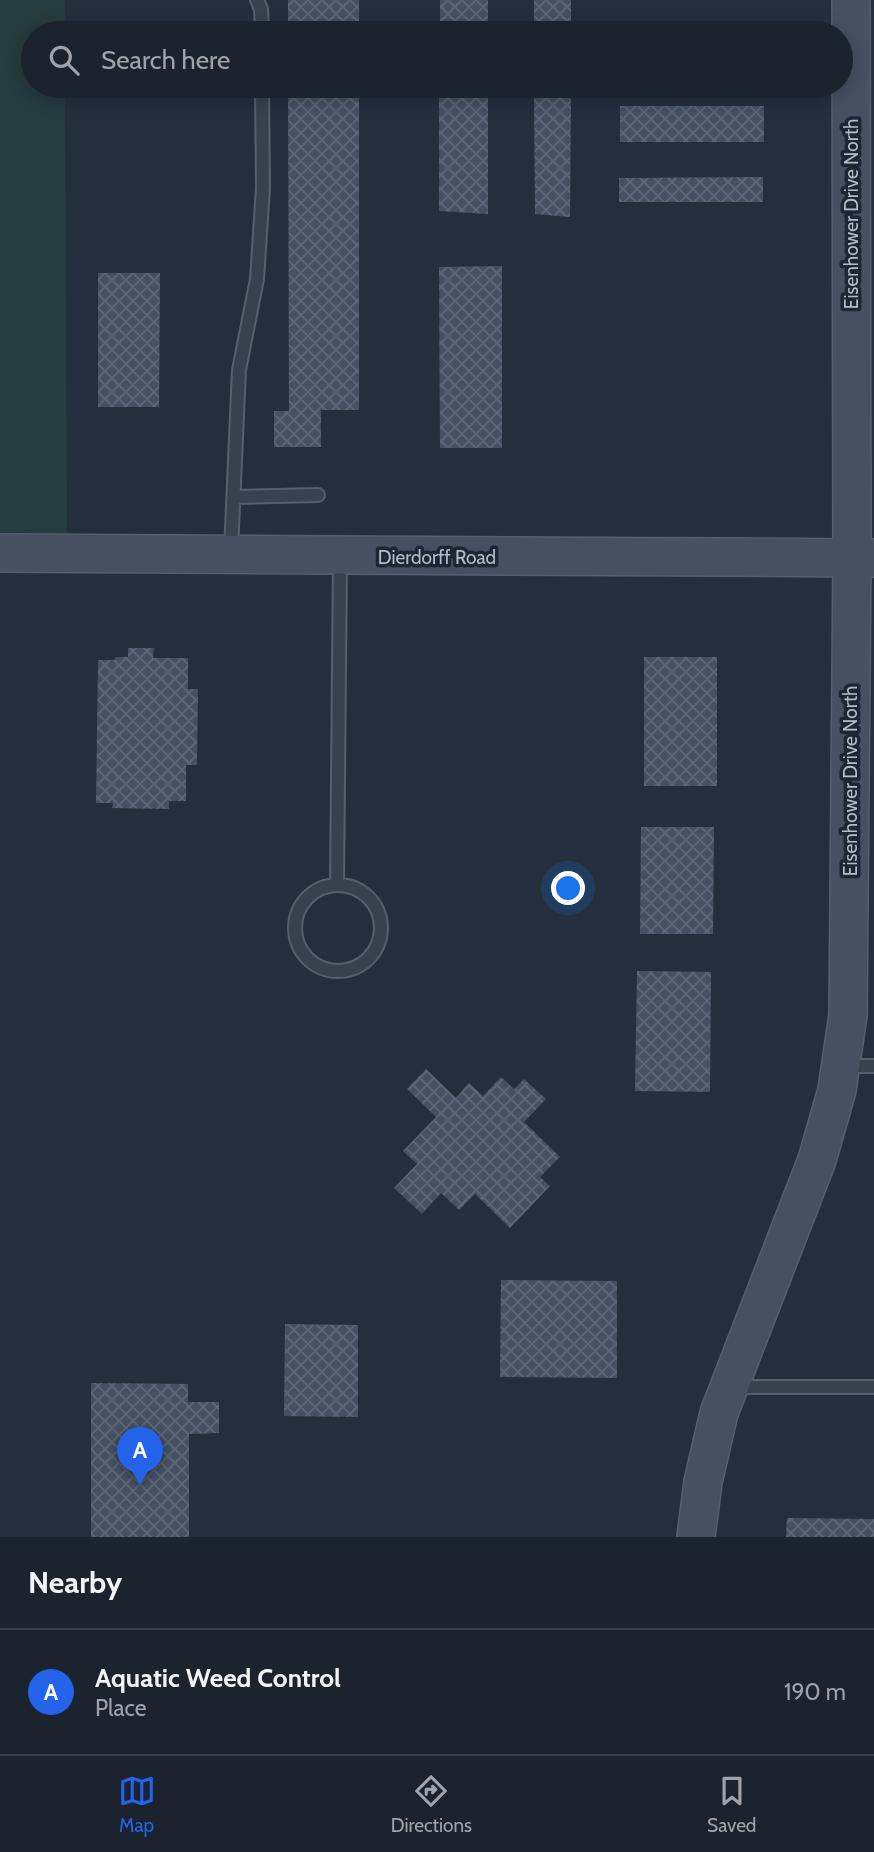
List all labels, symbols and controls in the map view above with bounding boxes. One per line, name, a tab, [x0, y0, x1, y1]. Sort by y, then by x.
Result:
search box	[21, 21, 853, 98]
icon: search	[45, 41, 83, 79]
text: Search here	[101, 44, 230, 76]
street label: Eisenhower Drive North	[840, 119, 863, 309]
street label: Dierdorff Road	[378, 546, 496, 569]
street label: Eisenhower Drive North	[839, 686, 862, 876]
your location	[551, 871, 585, 905]
pin: A	[117, 1427, 163, 1485]
text: Nearby	[28, 1564, 122, 1601]
text: Aquatic Weed Control	[95, 1662, 341, 1694]
text: A	[44, 1678, 58, 1706]
text: 190 m	[784, 1678, 846, 1706]
text: Place	[95, 1694, 147, 1722]
tab: Map	[118, 1772, 156, 1837]
tab: Directions	[391, 1772, 472, 1837]
tab: Saved	[707, 1772, 756, 1837]

